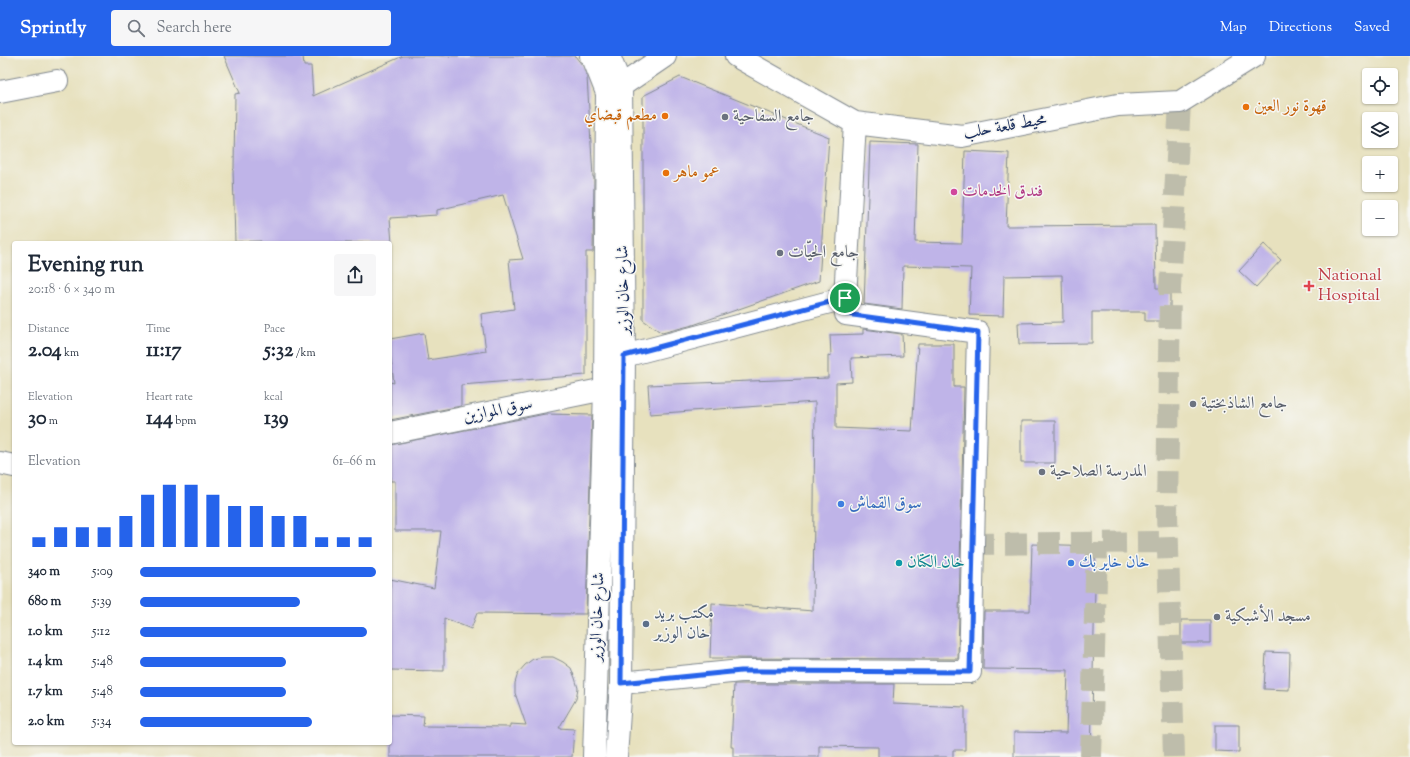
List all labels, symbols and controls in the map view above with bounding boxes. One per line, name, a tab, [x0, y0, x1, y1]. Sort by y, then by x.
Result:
search box	[111, 10, 391, 46]
text: Sprintly	[20, 15, 87, 42]
icon: search	[125, 17, 147, 39]
text: Search here	[157, 18, 232, 39]
text: Map	[1220, 18, 1247, 38]
text: Directions	[1269, 18, 1332, 38]
text: Saved	[1354, 18, 1390, 38]
map controls	[1362, 68, 1398, 236]
button: locate	[1362, 68, 1398, 104]
place label: قهوة نور العين	[1254, 95, 1327, 119]
marker: قهوة نور العين	[1241, 102, 1251, 112]
place label: مطعم قبضاي	[584, 104, 657, 130]
place label: جامع السفاحية	[733, 105, 814, 131]
street label: محيط قلعة حلب	[961, 108, 1049, 146]
marker: مطعم قبضاي	[660, 111, 670, 121]
marker: جامع السفاحية	[720, 112, 730, 122]
button: layers	[1362, 112, 1398, 148]
button: +	[1362, 156, 1398, 192]
place label: عمو ماهر	[672, 161, 720, 185]
marker: عمو ماهر	[661, 168, 671, 178]
place label: فندق الخدمات	[962, 180, 1043, 204]
marker: فندق الخدمات	[949, 187, 959, 197]
button: −	[1362, 200, 1398, 236]
place label: جامع الحيّات	[788, 240, 859, 267]
street label: شارع خان الوزير	[611, 245, 637, 337]
marker: جامع الحيّات	[775, 248, 785, 258]
text: Evening run	[28, 250, 144, 282]
button: share	[334, 254, 376, 296]
place label: National Hospital	[1318, 264, 1382, 308]
marker: National Hospital	[1303, 280, 1315, 292]
text: 20:18 · 6 × 340 m	[28, 281, 115, 299]
pin	[828, 281, 862, 315]
icon: arrive	[834, 287, 856, 309]
text: Distance	[28, 321, 69, 337]
text: Time	[146, 321, 170, 337]
text: Pace	[264, 321, 285, 337]
text: 2.04	[28, 337, 62, 366]
text: 11:17	[146, 337, 182, 366]
text: 5:32	[264, 337, 293, 366]
text: km	[62, 345, 79, 361]
text: /km	[293, 345, 316, 361]
text: Elevation	[28, 389, 73, 405]
text: Heart rate	[146, 389, 193, 405]
text: kcal	[264, 389, 283, 405]
place label: جامع الشاذبختية	[1201, 392, 1287, 418]
street label: سوق الموازين	[461, 393, 535, 429]
marker: جامع الشاذبختية	[1188, 399, 1198, 409]
text: 30	[28, 405, 46, 434]
text: 144	[146, 405, 173, 434]
text: 139	[264, 405, 288, 434]
text: m	[46, 413, 58, 429]
text: bpm	[173, 413, 196, 429]
text: Elevation	[28, 453, 81, 471]
text: 61–66 m	[332, 453, 376, 471]
place label: المدرسة الصلاحية	[1050, 460, 1147, 484]
marker: المدرسة الصلاحية	[1037, 467, 1047, 477]
place label: سوق القماش	[849, 492, 922, 516]
marker: سوق القماش	[836, 499, 846, 509]
place label: خان_الكتان	[907, 551, 965, 575]
place label: خان خاير بك	[1079, 551, 1150, 575]
marker: خان_الكتان	[894, 558, 904, 568]
marker: خان خاير بك	[1066, 558, 1076, 568]
text: 340 m	[28, 563, 60, 581]
text: 5:09	[92, 563, 113, 581]
street label: شارع خان الوزير	[584, 572, 612, 664]
text: 680 m	[28, 593, 61, 611]
text: 5:39	[92, 593, 111, 611]
place label: مكتب بريد خان الوزير	[652, 602, 714, 646]
place label: مسجد الأشبكية	[1225, 604, 1311, 629]
marker: مسجد الأشبكية	[1212, 612, 1222, 622]
marker: مكتب بريد خان الوزير	[641, 619, 651, 629]
text: 1.0 km	[28, 623, 63, 641]
text: 5:12	[92, 623, 110, 641]
text: 1.4 km	[28, 653, 63, 671]
text: 5:48	[92, 653, 113, 671]
text: 1.7 km	[28, 683, 63, 701]
text: 5:48	[92, 683, 113, 701]
text: 2.0 km	[28, 713, 65, 731]
text: 5:34	[92, 713, 112, 731]

